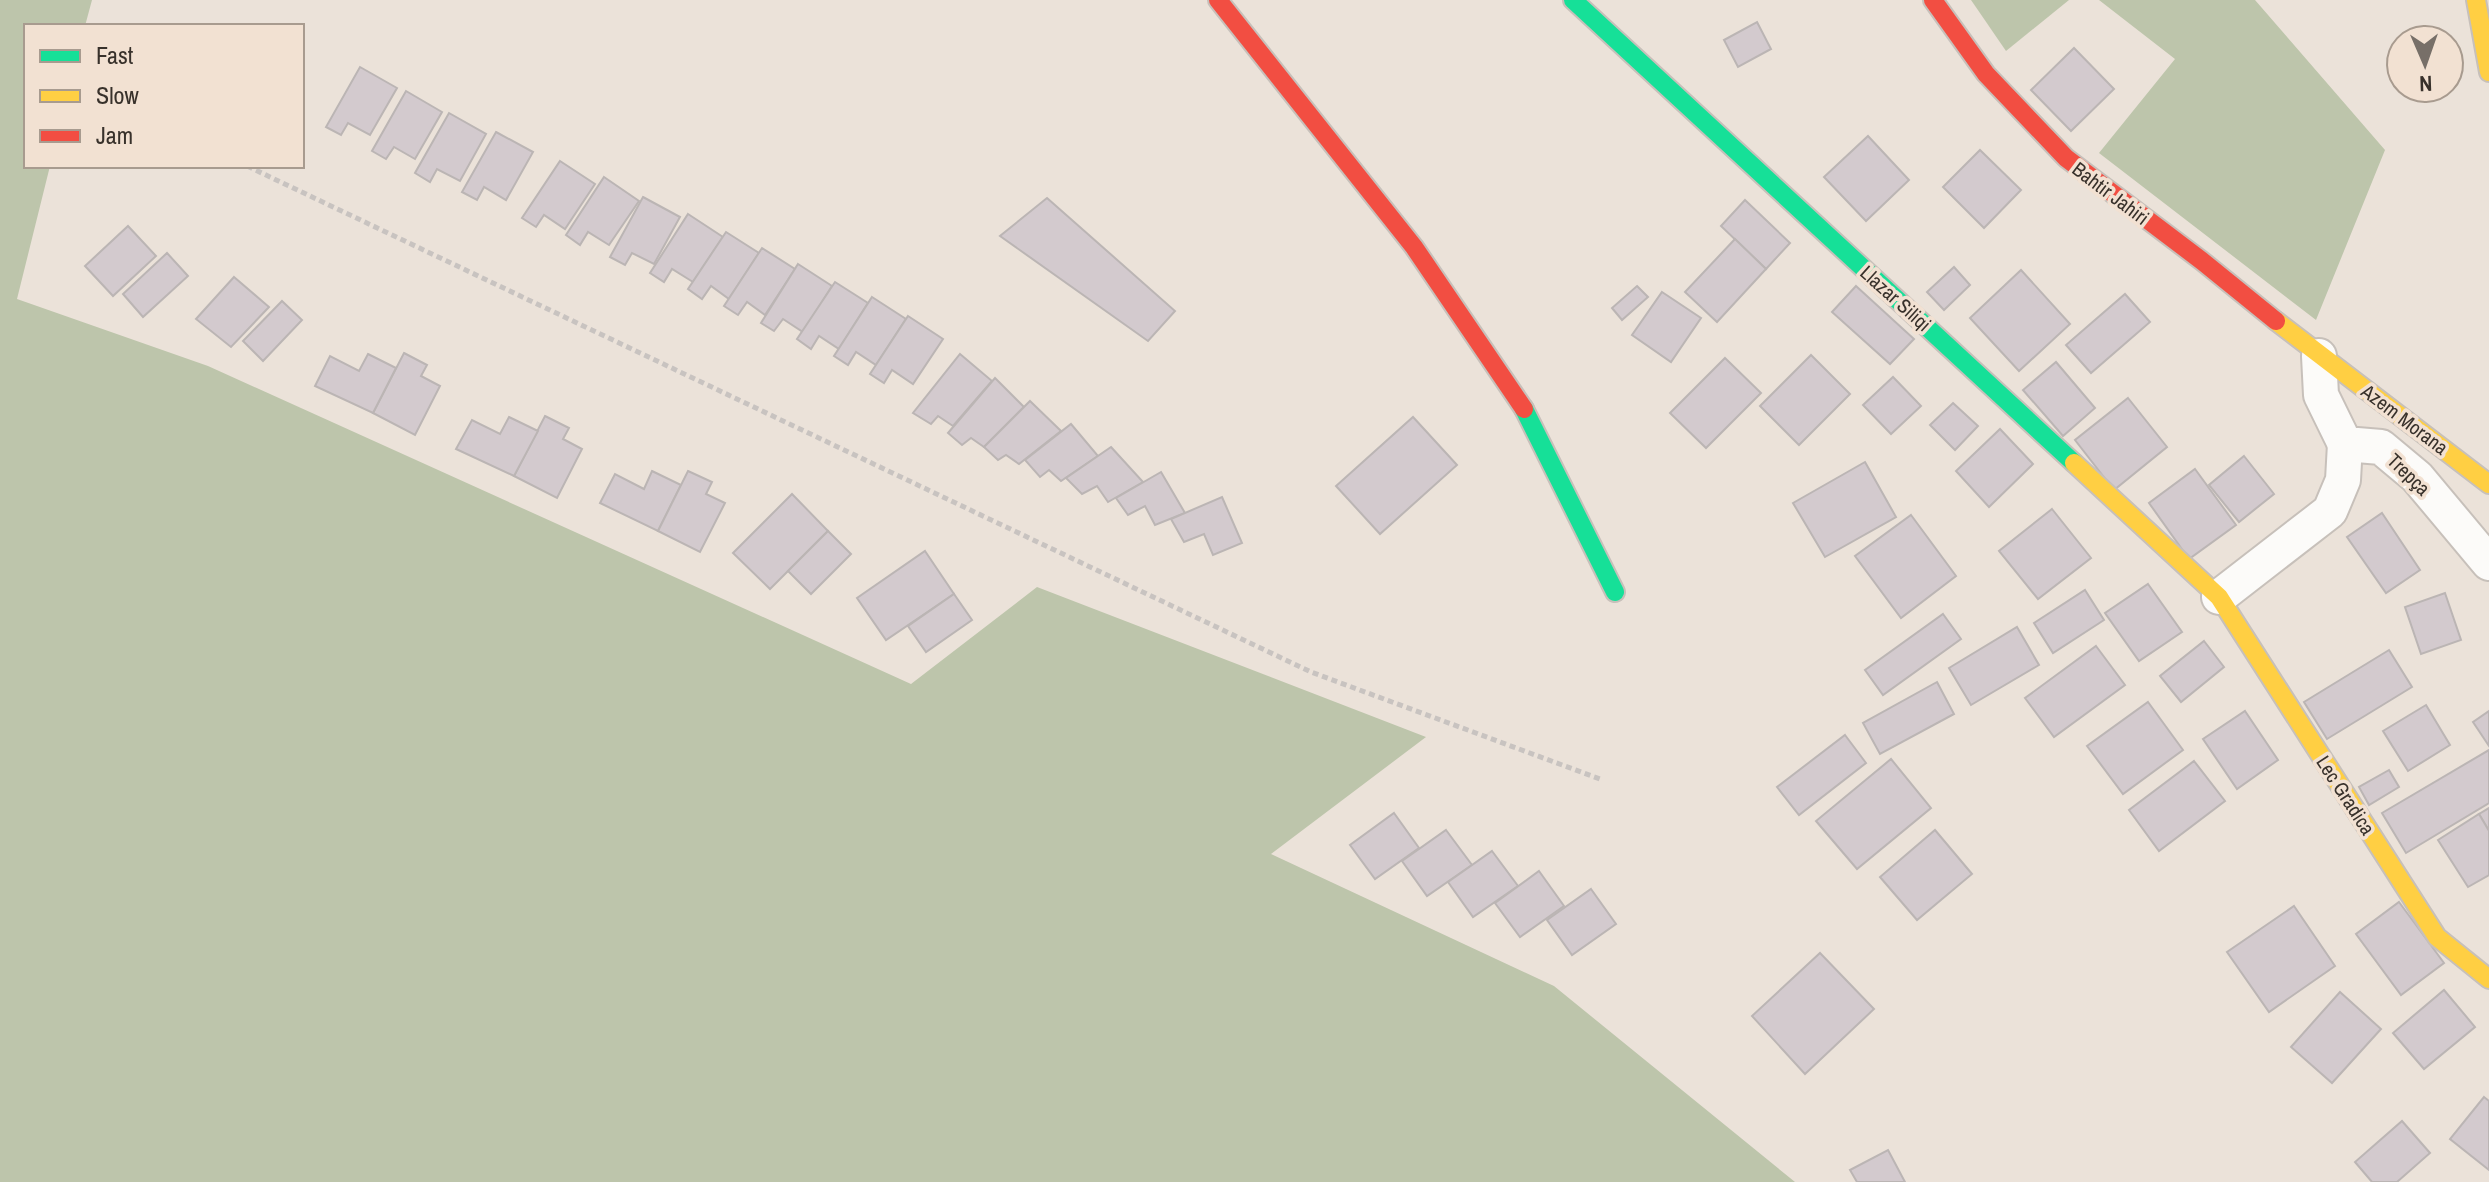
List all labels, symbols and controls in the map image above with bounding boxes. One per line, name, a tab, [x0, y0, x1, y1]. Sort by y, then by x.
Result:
legend	[24, 24, 304, 168]
north arrow	[2385, 24, 2465, 104]
text: Fast	[96, 39, 134, 71]
text: N	[2419, 69, 2433, 99]
text: Slow	[96, 79, 139, 111]
text: Jam	[96, 119, 133, 151]
street label: Bahtir Jahiri	[2067, 155, 2155, 231]
street label: Llazar Siliqi	[1855, 259, 1937, 337]
street label: Azem Morana	[2355, 377, 2454, 461]
street label: Trepça	[2381, 447, 2437, 501]
street label: Lec Gradica	[2310, 750, 2382, 840]

